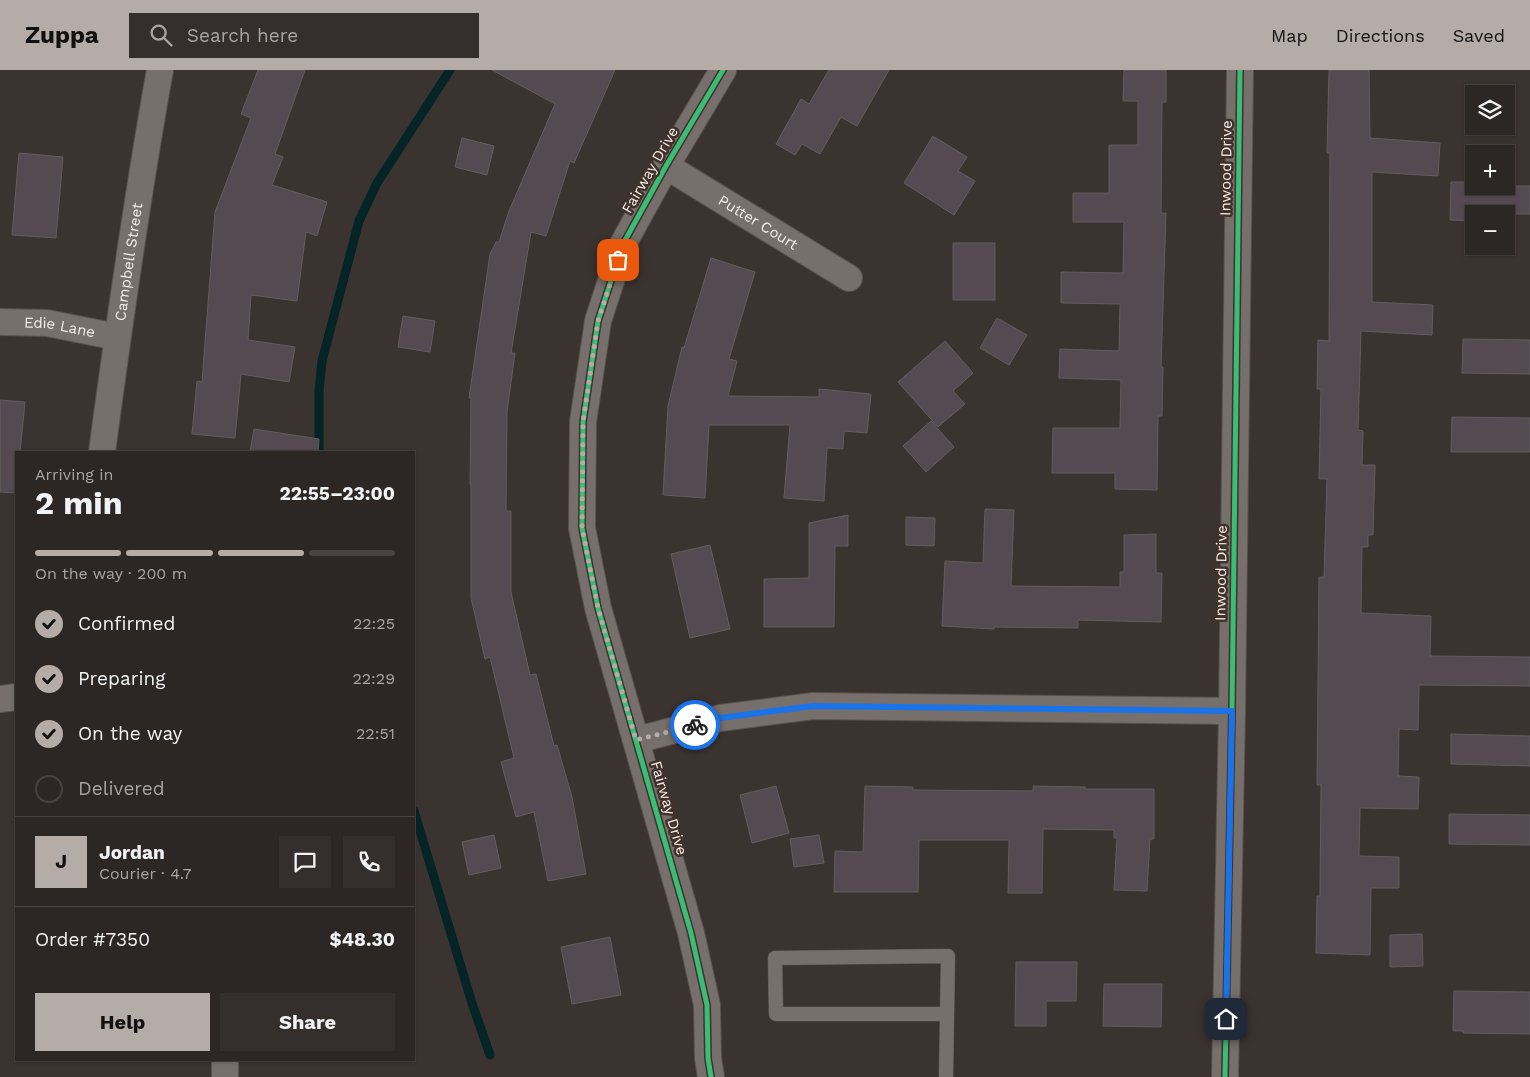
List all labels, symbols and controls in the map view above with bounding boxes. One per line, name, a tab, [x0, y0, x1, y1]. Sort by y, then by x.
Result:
search box	[129, 13, 479, 58]
text: Zuppa	[25, 21, 99, 49]
icon: search	[147, 21, 175, 49]
text: Search here	[187, 24, 298, 47]
text: Map	[1271, 25, 1308, 46]
text: Directions	[1336, 25, 1425, 46]
text: Saved	[1453, 25, 1505, 46]
map controls	[1465, 85, 1515, 255]
button: layers	[1465, 85, 1515, 135]
street label: Inwood Drive	[1216, 120, 1236, 216]
street label: Fairway Drive	[618, 123, 682, 217]
button: +	[1465, 145, 1515, 195]
street label: Putter Court	[715, 191, 802, 254]
street label: Campbell Street	[111, 201, 147, 322]
button: −	[1465, 205, 1515, 255]
pin	[597, 239, 639, 281]
icon: bag	[604, 246, 632, 274]
street label: Edie Lane	[24, 314, 97, 341]
text: Arriving in	[35, 465, 113, 484]
text: 22:55–23:00	[279, 482, 395, 505]
text: 2 min	[35, 484, 123, 522]
street label: Inwood Drive	[1211, 525, 1231, 621]
text: On the way · 200 m	[35, 564, 187, 583]
icon: check	[35, 610, 63, 638]
text: Confirmed	[78, 612, 175, 635]
text: 22:25	[353, 614, 395, 633]
icon: check	[35, 665, 63, 693]
text: Preparing	[78, 667, 165, 690]
text: 22:29	[352, 669, 395, 688]
courier	[670, 700, 720, 750]
icon: bike	[681, 711, 709, 739]
icon: check	[35, 720, 63, 748]
text: On the way	[78, 722, 182, 745]
text: 22:51	[356, 724, 395, 743]
street label: Fairway Drive	[647, 759, 691, 857]
text: Delivered	[78, 777, 165, 800]
button: chat	[279, 836, 331, 888]
button: phone	[343, 836, 395, 888]
text: Jordan	[99, 841, 165, 864]
text: J	[55, 850, 67, 873]
text: Courier · 4.7	[99, 864, 192, 883]
text: Order #7350	[35, 928, 150, 951]
text: $48.30	[330, 928, 395, 951]
button: Help	[35, 993, 210, 1051]
button: Share	[220, 993, 395, 1051]
pin	[1205, 998, 1247, 1040]
icon: home	[1212, 1005, 1240, 1033]

